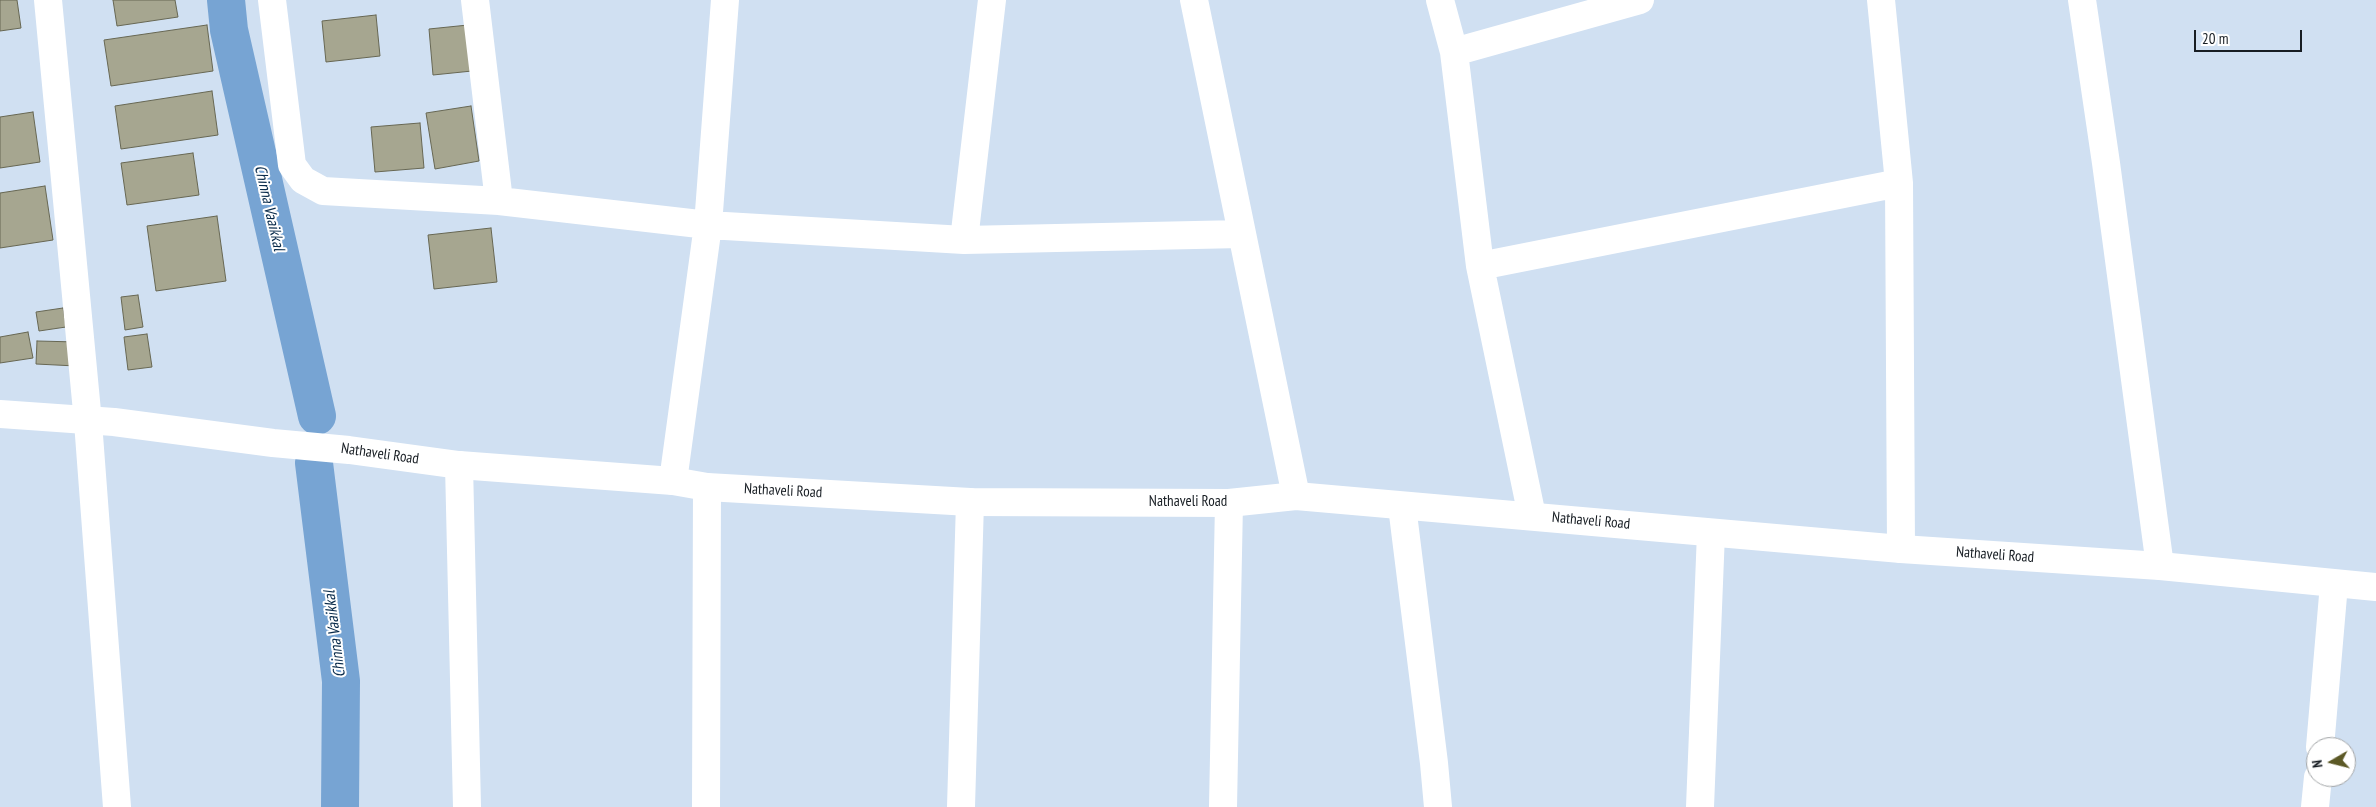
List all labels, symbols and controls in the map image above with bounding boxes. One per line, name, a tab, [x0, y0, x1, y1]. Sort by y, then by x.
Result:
scale bar	[2196, 20, 2304, 52]
text: 20 m	[2202, 29, 2228, 48]
water label: Chinna Vaaikkal	[250, 163, 288, 253]
street label: Nathaveli Road	[340, 440, 420, 468]
street label: Nathaveli Road	[743, 480, 823, 502]
street label: Nathaveli Road	[1149, 493, 1227, 511]
street label: Nathaveli Road	[1551, 509, 1631, 533]
street label: Nathaveli Road	[1955, 543, 2035, 567]
water label: Chinna Vaaikkal	[320, 590, 350, 678]
north arrow	[2306, 737, 2356, 787]
text: N	[2308, 759, 2327, 769]

